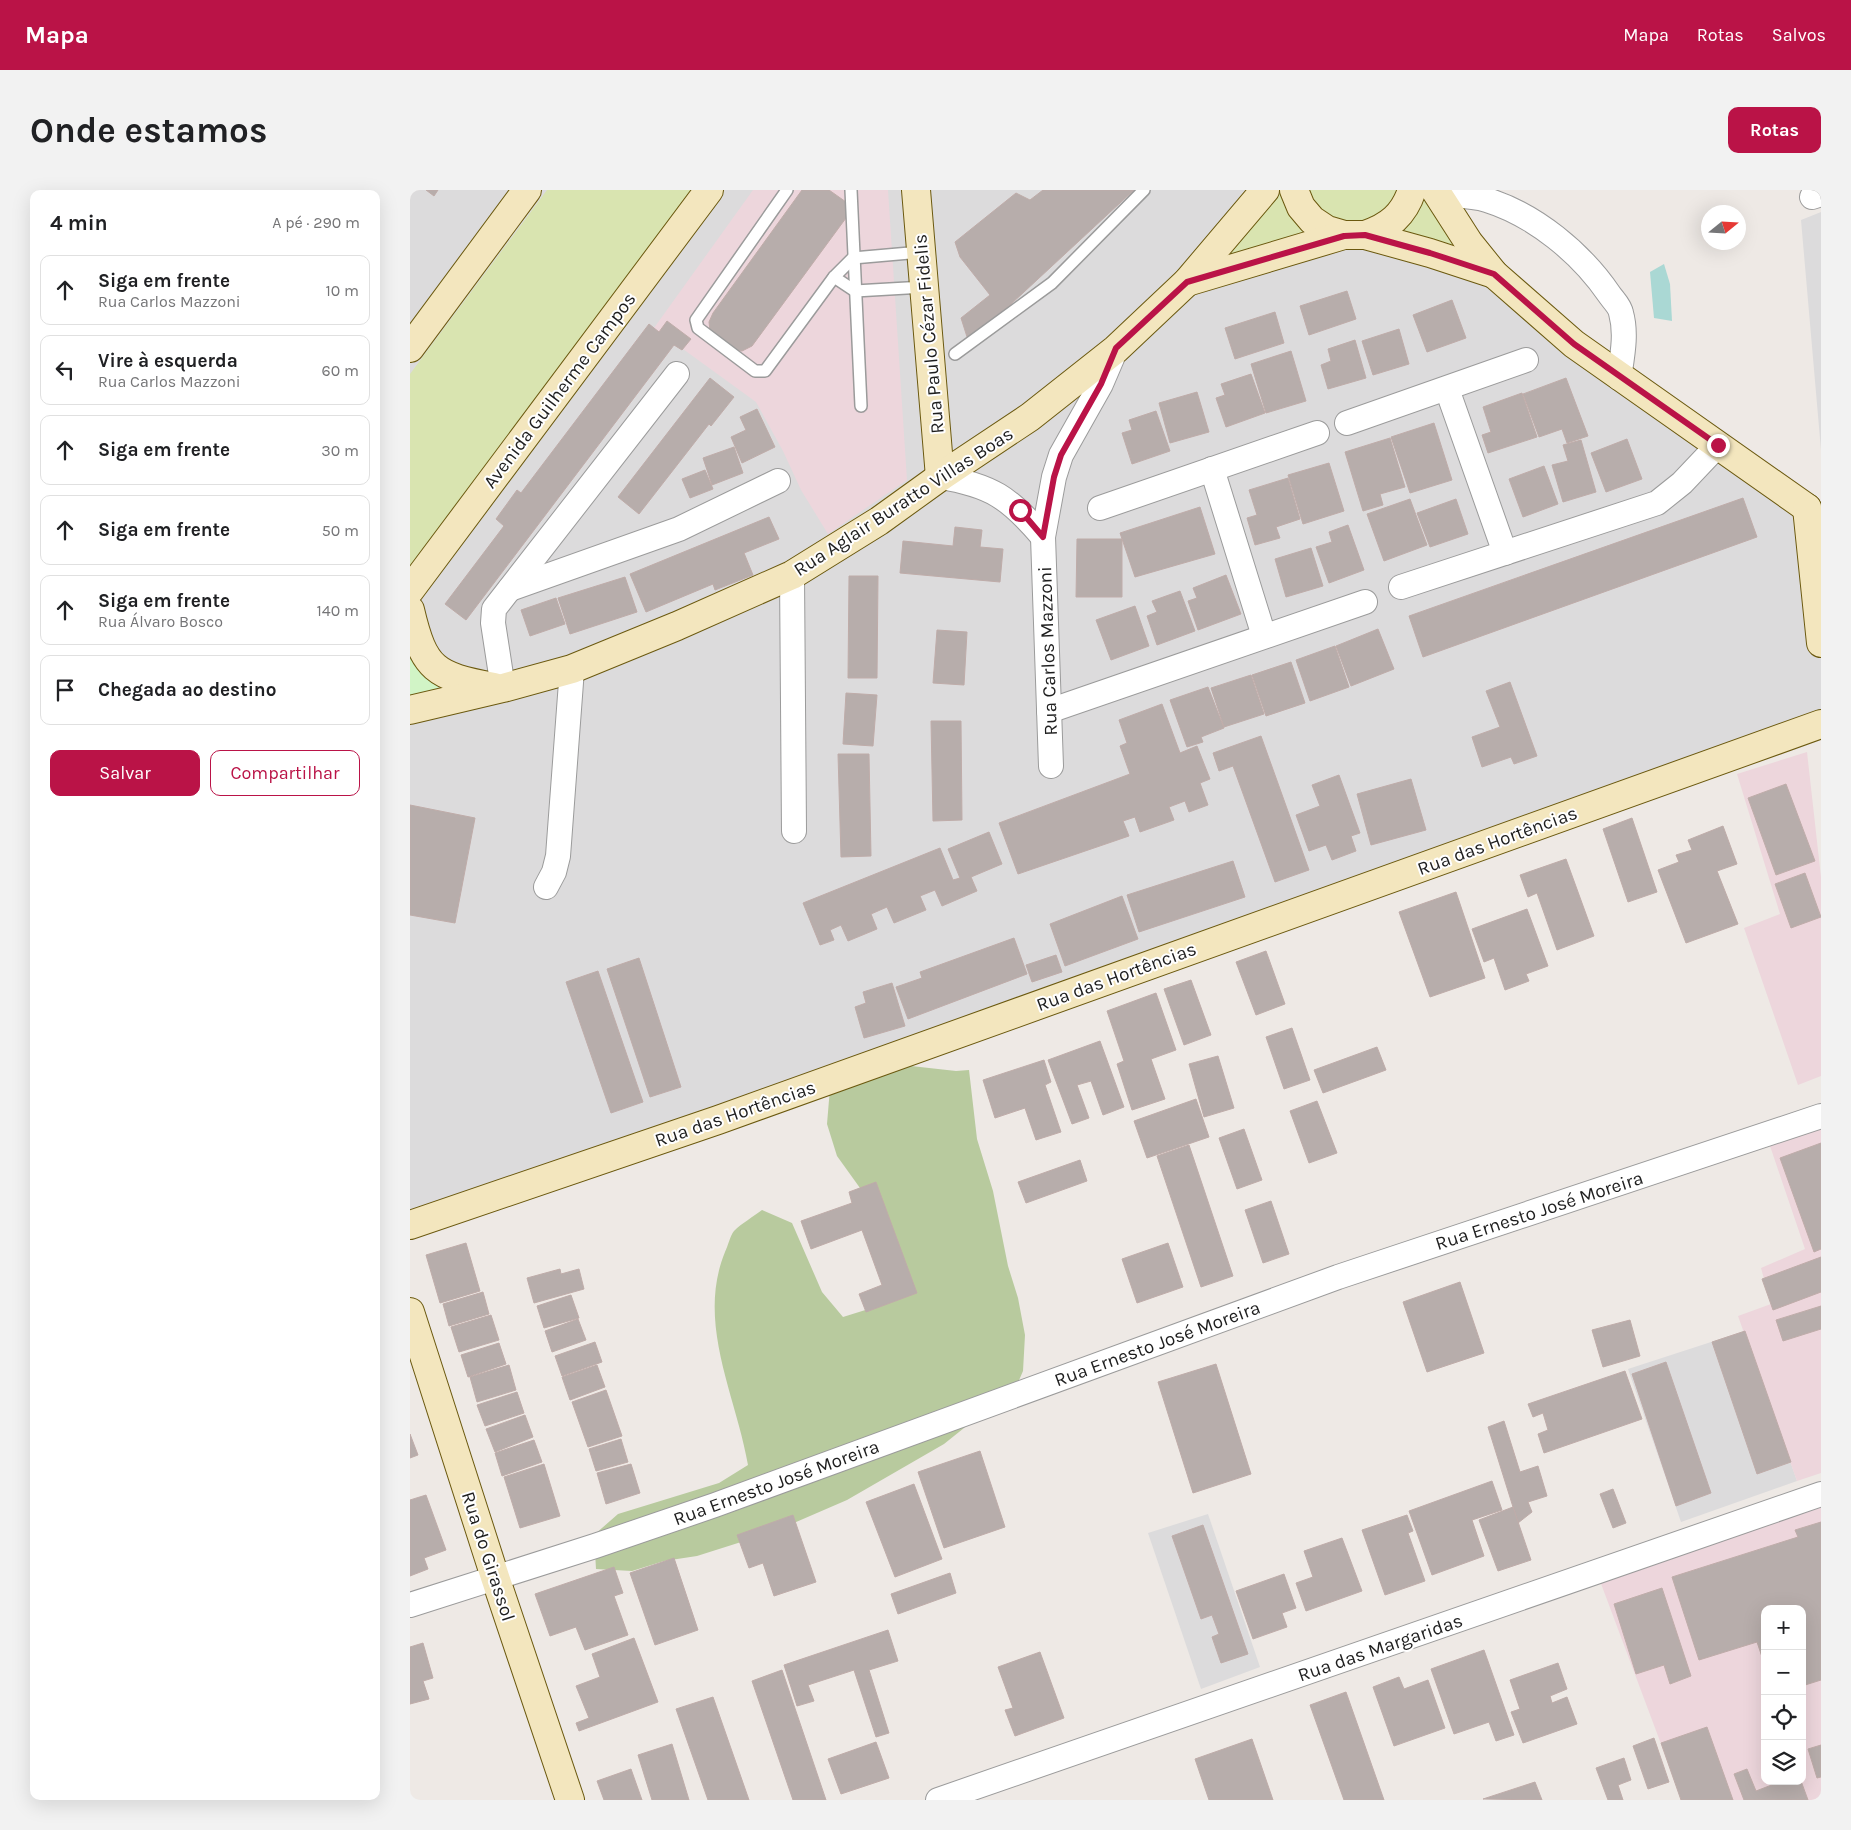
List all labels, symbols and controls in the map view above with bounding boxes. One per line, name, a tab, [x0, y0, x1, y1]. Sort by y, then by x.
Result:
text: Mapa	[25, 21, 89, 49]
text: Mapa	[1623, 24, 1669, 46]
text: Rotas	[1697, 24, 1744, 46]
text: Salvos	[1772, 24, 1826, 46]
button: Rotas	[1728, 107, 1821, 153]
text: Onde estamos	[30, 110, 267, 151]
north arrow	[1701, 205, 1746, 250]
text: 4 min	[50, 211, 108, 235]
text: A pé · 290 m	[272, 213, 360, 232]
street label: Rua Paulo Cézar Fidelis	[909, 233, 949, 435]
text: Siga em frente	[98, 270, 230, 292]
icon: ahead	[51, 276, 79, 304]
text: 10 m	[325, 281, 359, 300]
street label: Avenida Guilherme Campos	[479, 288, 641, 493]
text: Rua Carlos Mazzoni	[98, 292, 241, 311]
text: Vire à esquerda	[98, 350, 238, 372]
icon: left	[51, 356, 79, 384]
text: 60 m	[322, 361, 359, 380]
text: Rua Carlos Mazzoni	[98, 372, 241, 391]
street label: Rua Aglair Buratto Villas Boas	[790, 423, 1017, 581]
route end	[1707, 434, 1730, 457]
icon: ahead	[51, 436, 79, 464]
text: Siga em frente	[98, 439, 230, 461]
text: 30 m	[321, 441, 359, 460]
route start	[1009, 499, 1032, 522]
icon: ahead	[51, 516, 79, 544]
text: Siga em frente	[98, 519, 230, 541]
text: 50 m	[322, 521, 359, 540]
street label: Rua Carlos Mazzoni	[1034, 566, 1062, 736]
text: Siga em frente	[98, 590, 230, 612]
icon: ahead	[51, 596, 79, 624]
text: 140 m	[317, 601, 359, 620]
text: Rua Álvaro Bosco	[98, 612, 223, 631]
icon: arrive	[51, 676, 79, 704]
text: Chegada ao destino	[98, 679, 276, 701]
button: Salvar	[50, 750, 200, 796]
button: Compartilhar	[210, 750, 360, 796]
street label: Rua das Hortências	[1414, 802, 1580, 880]
street label: Rua das Hortências	[1033, 938, 1199, 1016]
street label: Rua das Hortências	[652, 1076, 819, 1152]
street label: Rua Ernesto José Moreira	[1433, 1167, 1646, 1255]
street label: Rua Ernesto José Moreira	[1051, 1296, 1263, 1391]
street label: Rua Ernesto José Moreira	[670, 1435, 882, 1530]
street label: Rua do Girassol	[457, 1489, 519, 1624]
map controls	[1761, 1605, 1806, 1785]
button: +	[1761, 1605, 1806, 1650]
street label: Rua das Margaridas	[1295, 1609, 1466, 1686]
button: −	[1761, 1650, 1806, 1695]
button: locate	[1761, 1695, 1806, 1740]
button: layers	[1761, 1740, 1806, 1785]

